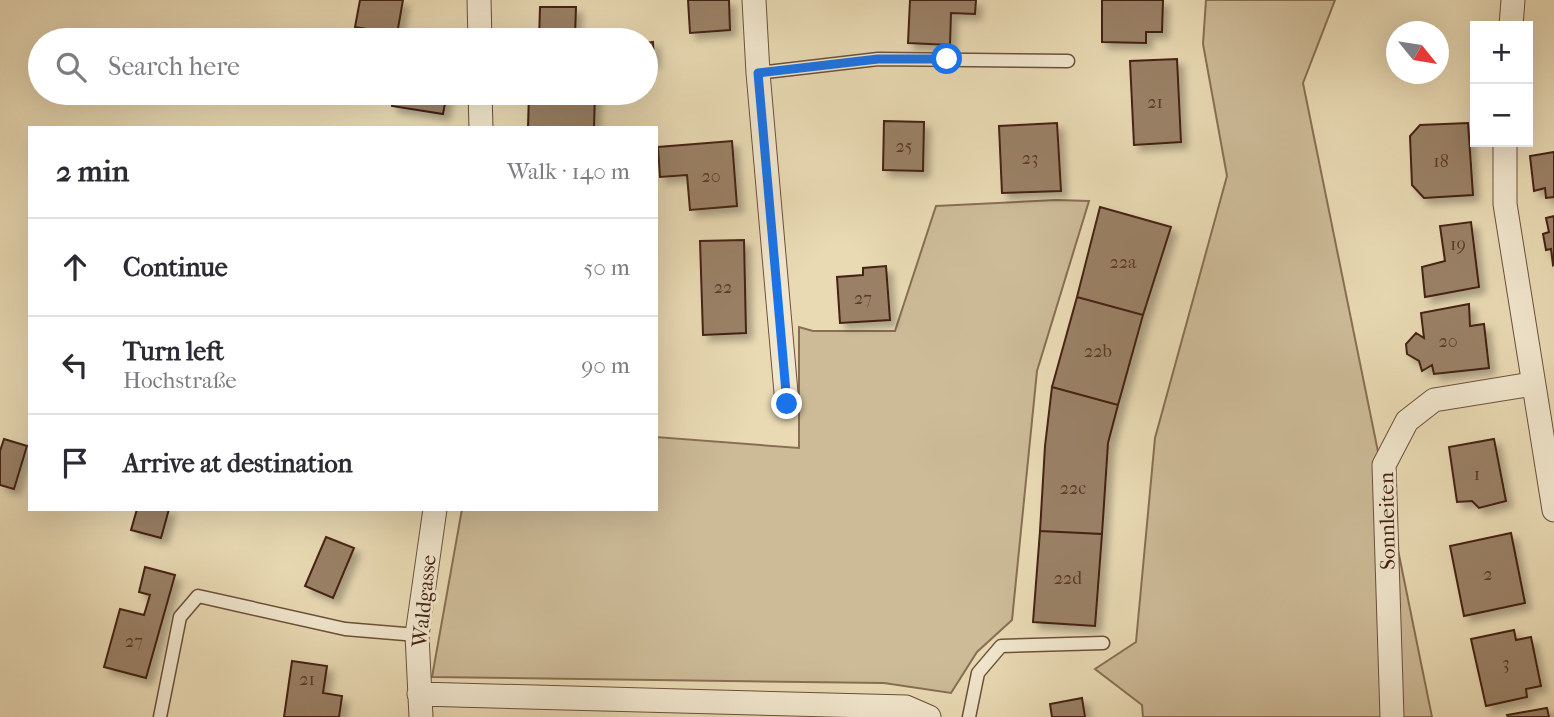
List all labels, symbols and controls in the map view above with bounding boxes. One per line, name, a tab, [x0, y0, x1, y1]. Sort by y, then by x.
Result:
north arrow	[1386, 21, 1449, 84]
map controls	[1470, 21, 1533, 147]
button: +	[1470, 21, 1533, 84]
search box	[28, 28, 658, 105]
route start	[931, 43, 962, 74]
icon: search	[52, 48, 90, 86]
text: Search here	[108, 51, 240, 82]
button: −	[1470, 84, 1533, 147]
house number: 21	[1147, 92, 1163, 113]
house number: 25	[895, 136, 913, 157]
house number: 23	[1022, 148, 1038, 169]
house number: 18	[1433, 151, 1449, 172]
text: 2 min	[56, 154, 129, 189]
text: Walk · 140 m	[507, 158, 630, 185]
house number: 20	[701, 166, 721, 187]
house number: 19	[1450, 234, 1466, 255]
icon: ahead	[56, 248, 94, 286]
text: Continue	[123, 252, 228, 283]
house number: 22a	[1110, 252, 1137, 273]
text: 50 m	[583, 254, 630, 281]
house number: 22	[714, 277, 732, 298]
house number: 27	[854, 288, 872, 309]
house number: 20	[1438, 331, 1458, 352]
text: Turn left	[123, 336, 224, 367]
house number: 22b	[1084, 341, 1112, 362]
icon: left	[56, 346, 94, 384]
text: 90 m	[581, 352, 630, 379]
text: Hochstraße	[123, 367, 237, 394]
route end	[771, 388, 802, 419]
icon: arrive	[56, 444, 94, 482]
text: Arrive at destination	[123, 448, 353, 479]
house number: 1	[1474, 464, 1480, 485]
street label: Sonnleiten	[1374, 472, 1400, 570]
house number: 22c	[1060, 478, 1086, 499]
street label: Waldgasse	[407, 554, 441, 649]
house number: 2	[1483, 564, 1493, 585]
house number: 22d	[1054, 568, 1082, 589]
house number: 27	[125, 631, 143, 652]
house number: 3	[1502, 653, 1510, 674]
house number: 21	[299, 669, 315, 690]

